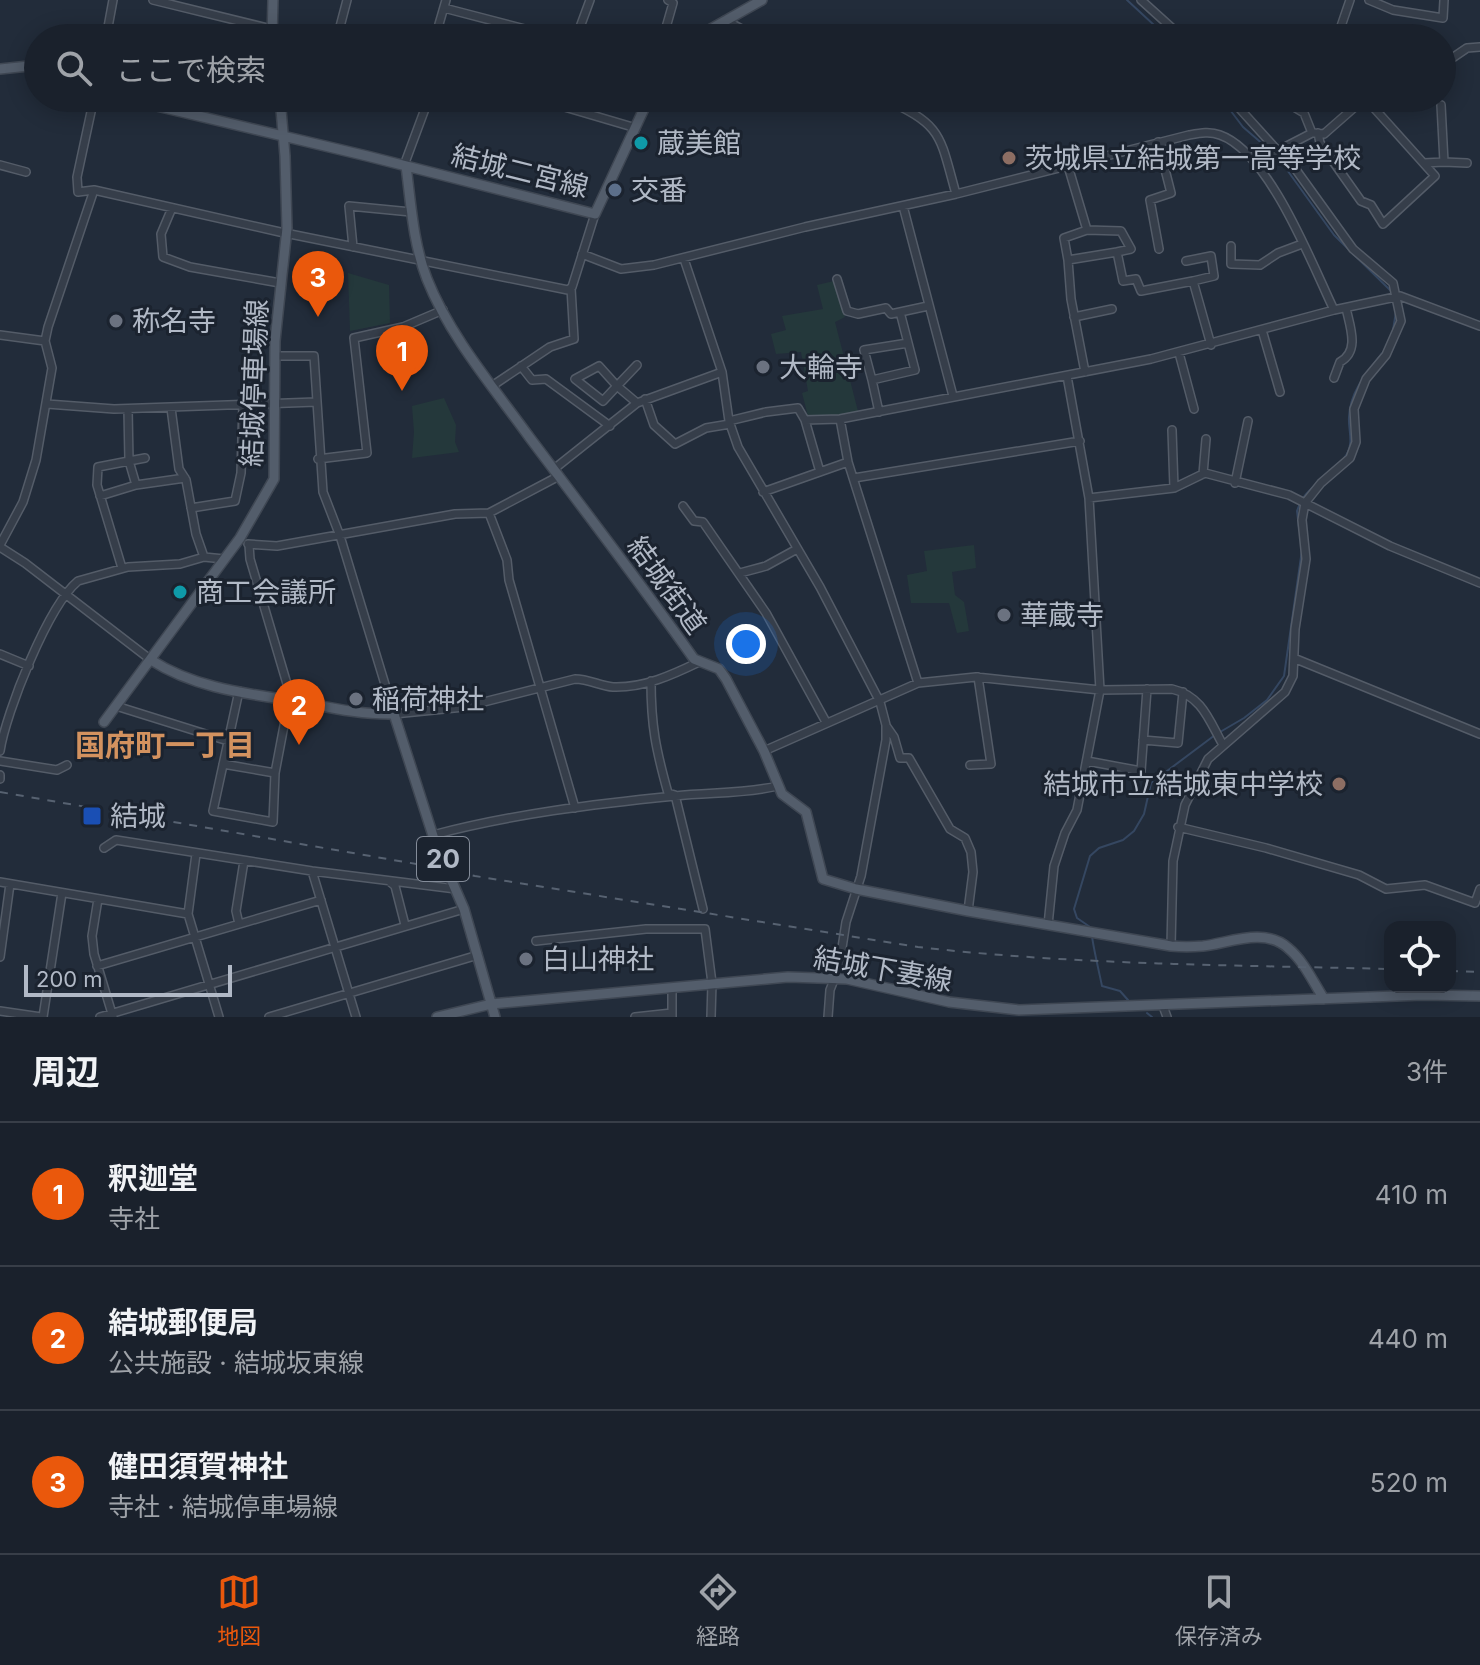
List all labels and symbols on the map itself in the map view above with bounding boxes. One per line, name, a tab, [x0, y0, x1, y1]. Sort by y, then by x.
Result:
place label: 蔵美館	[657, 126, 741, 160]
marker: 蔵美館	[632, 134, 650, 152]
street label: 結城二宮線	[448, 138, 592, 204]
place label: 茨城県立結城第一高等学校	[1025, 141, 1361, 175]
marker: 茨城県立結城第一高等学校	[1000, 149, 1018, 167]
place label: 交番	[631, 173, 687, 207]
marker: 交番	[606, 181, 624, 199]
pin: 3	[292, 251, 344, 317]
street label: 結城停車場線	[234, 298, 274, 468]
place label: 称名寺	[132, 304, 216, 338]
marker: 称名寺	[107, 312, 125, 330]
pin: 1	[376, 325, 428, 391]
place label: 大輪寺	[779, 350, 863, 384]
marker: 大輪寺	[754, 358, 772, 376]
street label: 結城街道	[620, 530, 714, 640]
place label: 商工会議所	[196, 575, 336, 609]
marker: 商工会議所	[171, 583, 189, 601]
place label: 華蔵寺	[1020, 598, 1104, 632]
marker: 華蔵寺	[995, 606, 1013, 624]
your location	[726, 624, 766, 664]
pin: 2	[273, 679, 325, 745]
place label: 稲荷神社	[372, 682, 484, 716]
marker: 稲荷神社	[347, 690, 365, 708]
district label: 国府町一丁目	[75, 727, 255, 763]
place label: 結城市立結城東中学校	[1043, 767, 1323, 801]
marker: 結城市立結城東中学校	[1330, 775, 1348, 793]
place label: 結城	[110, 799, 166, 833]
marker: 結城	[81, 805, 103, 827]
road number: 20	[417, 837, 469, 881]
street label: 結城下妻線	[811, 940, 955, 998]
place label: 白山神社	[542, 942, 654, 976]
marker: 白山神社	[517, 950, 535, 968]
scale bar	[24, 961, 232, 997]

